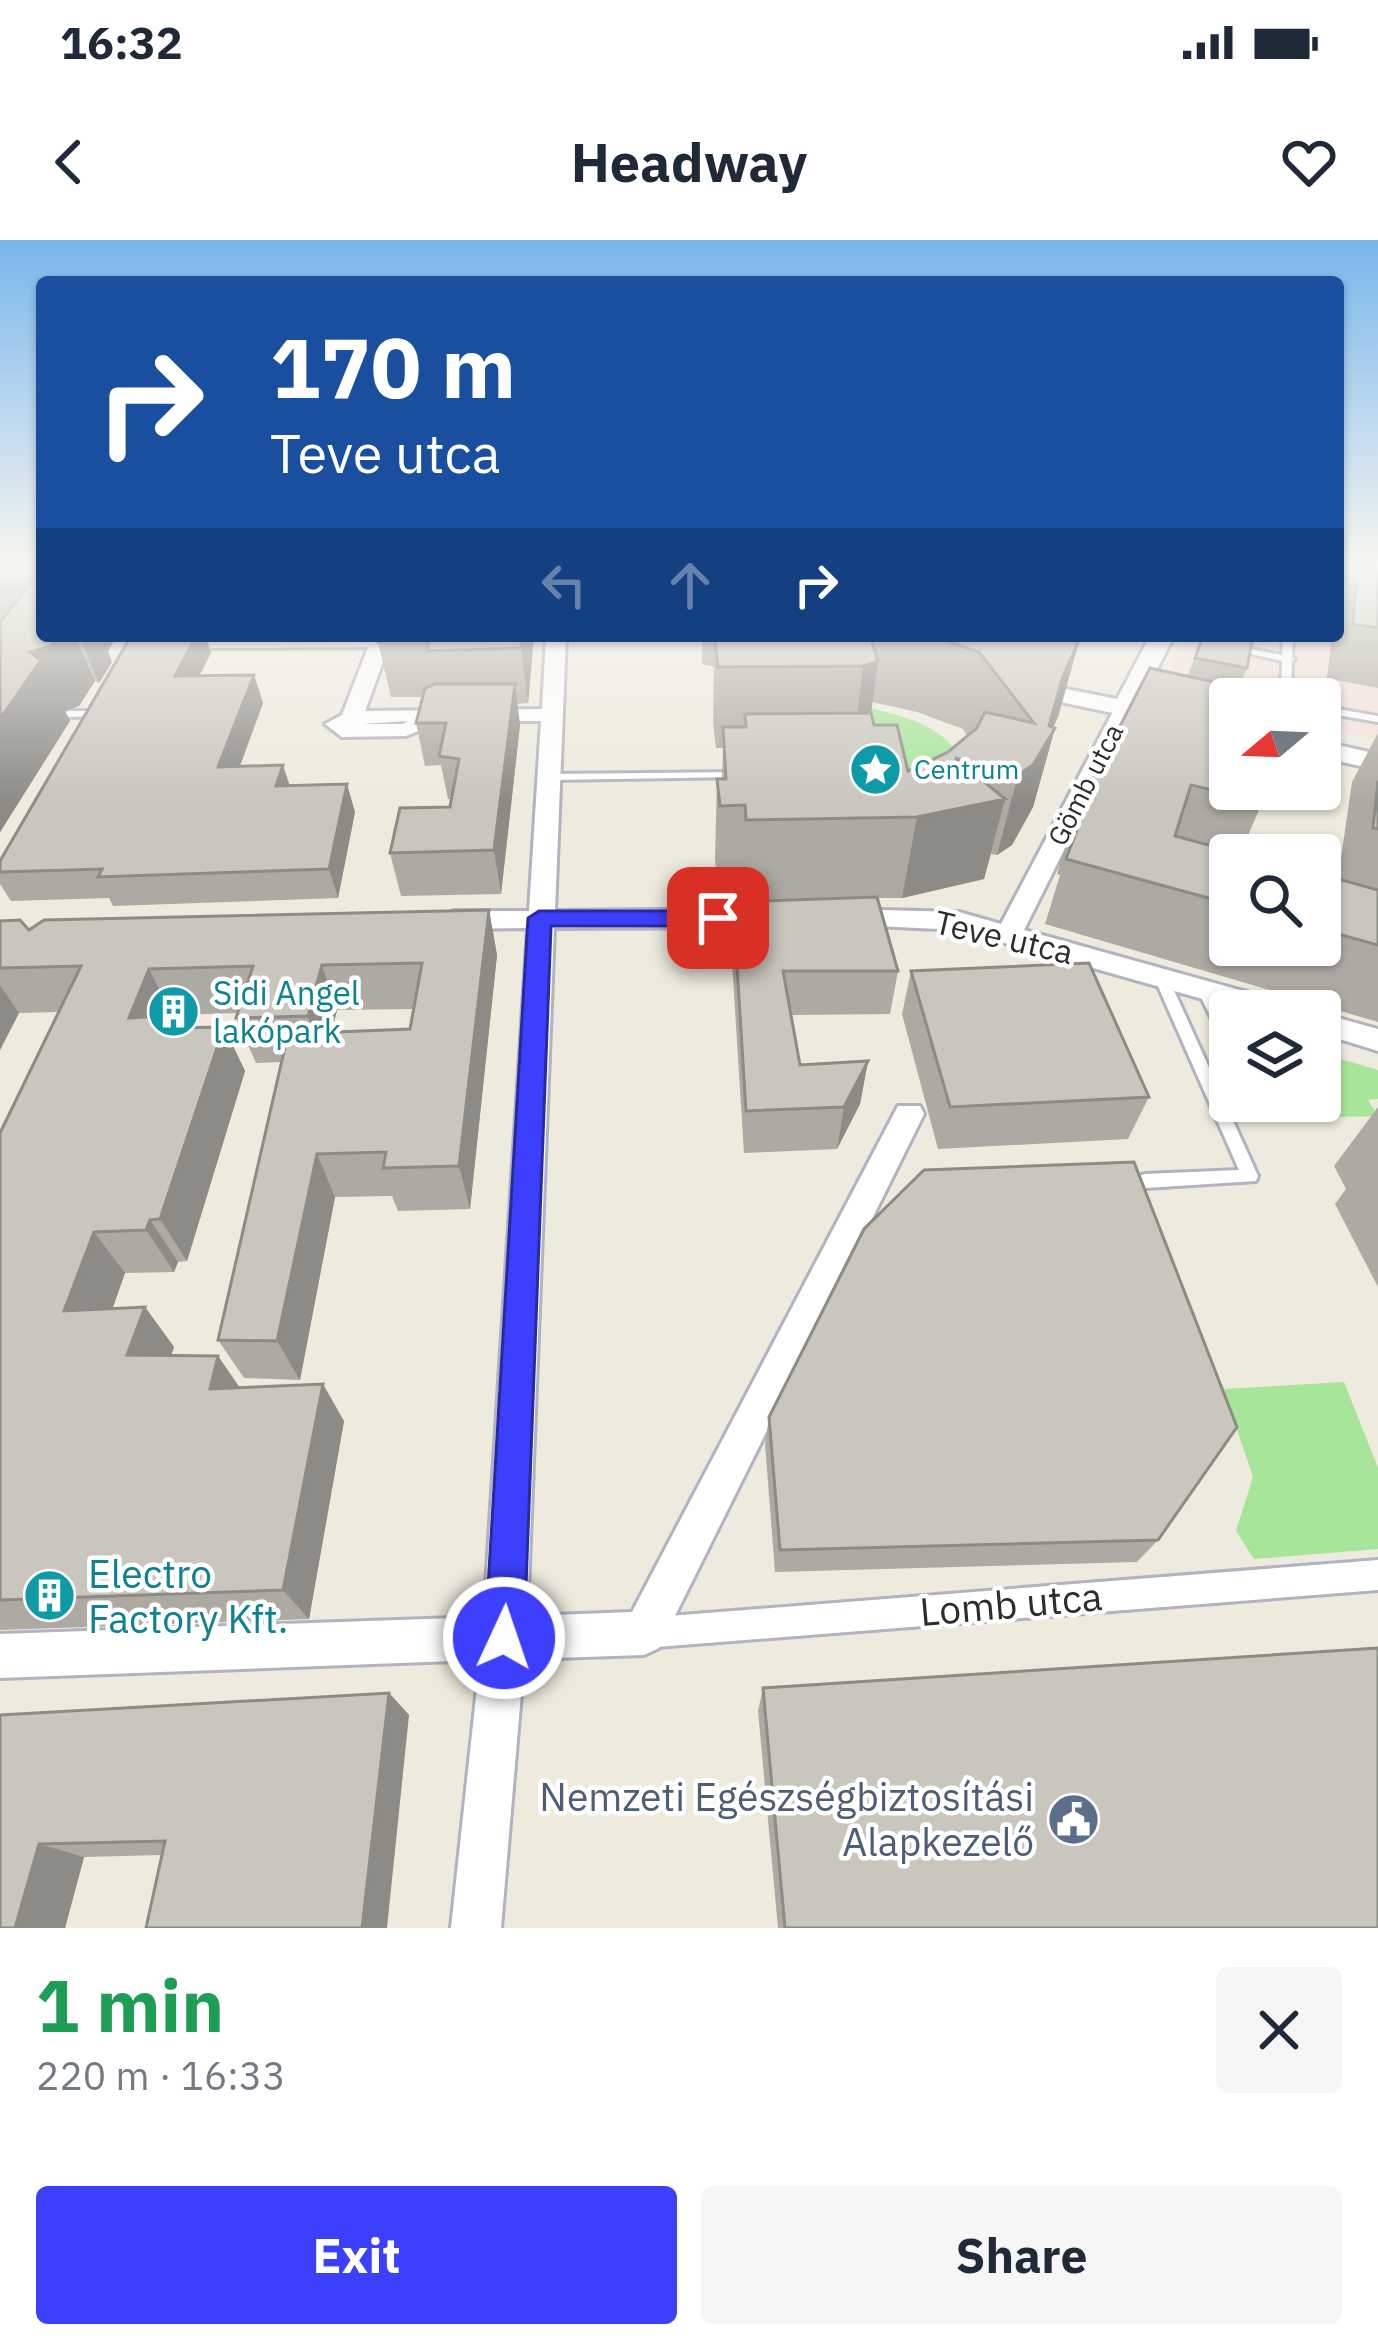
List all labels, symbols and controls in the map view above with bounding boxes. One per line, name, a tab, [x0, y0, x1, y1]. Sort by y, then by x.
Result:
text: 16:32	[60, 13, 183, 71]
text: Headway	[571, 127, 807, 197]
icon: back	[36, 129, 102, 195]
icon: heart	[1276, 129, 1342, 195]
text: 170 m	[270, 312, 516, 421]
icon: right	[72, 324, 228, 480]
text: Teve utca	[270, 418, 501, 488]
icon: left	[531, 552, 597, 618]
icon: ahead	[657, 552, 723, 618]
icon: right	[783, 552, 849, 618]
north arrow	[1209, 678, 1341, 810]
map controls	[1209, 678, 1341, 1122]
street label: Gömb utca	[1039, 717, 1130, 851]
place icon: Centrum	[847, 742, 903, 798]
place label: Centrum	[914, 751, 1019, 786]
button: search	[1209, 834, 1341, 966]
pin	[667, 867, 769, 969]
icon: arrive	[685, 885, 751, 951]
street label: Teve utca	[931, 900, 1078, 973]
place label: Sidi Angel lakópark	[213, 971, 360, 1052]
building icon: Sidi Angel lakópark	[146, 984, 202, 1040]
button: layers	[1209, 990, 1341, 1122]
place label: Electro Factory Kft.	[88, 1548, 288, 1644]
building icon: Electro Factory Kft.	[21, 1568, 77, 1624]
street label: Lomb utca	[918, 1570, 1104, 1637]
position arrow	[441, 1575, 567, 1701]
place label: Nemzeti Egészségbiztosítási Alapkezelő	[539, 1771, 1034, 1867]
public building icon: Nemzeti Egészségbiztosítási Alapkezelő	[1045, 1791, 1101, 1847]
text: 1 min	[36, 1958, 224, 2052]
button: close	[1216, 1967, 1342, 2093]
text: 220 m · 16:33	[36, 2050, 286, 2101]
button: Exit	[36, 2186, 677, 2324]
button: Share	[701, 2186, 1342, 2324]

